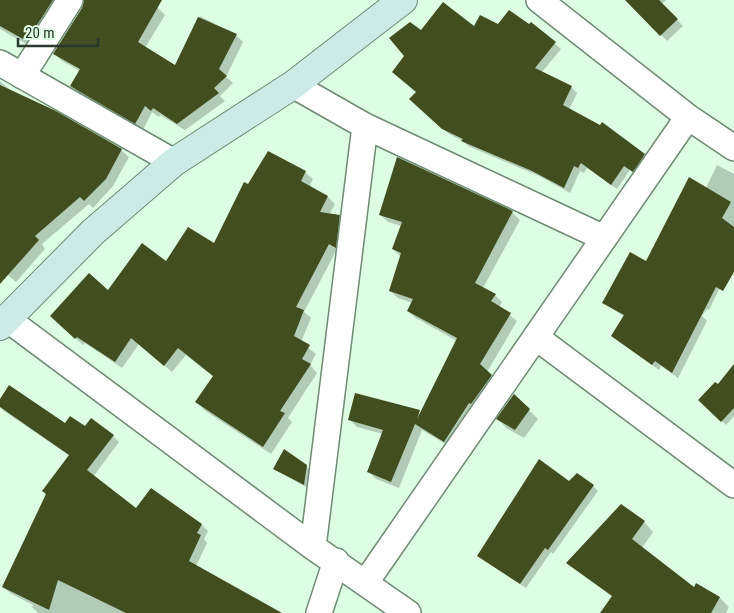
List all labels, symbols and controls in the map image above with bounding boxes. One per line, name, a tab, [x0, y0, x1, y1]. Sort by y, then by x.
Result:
scale bar	[18, 15, 98, 47]
text: 20 m	[25, 24, 55, 42]

